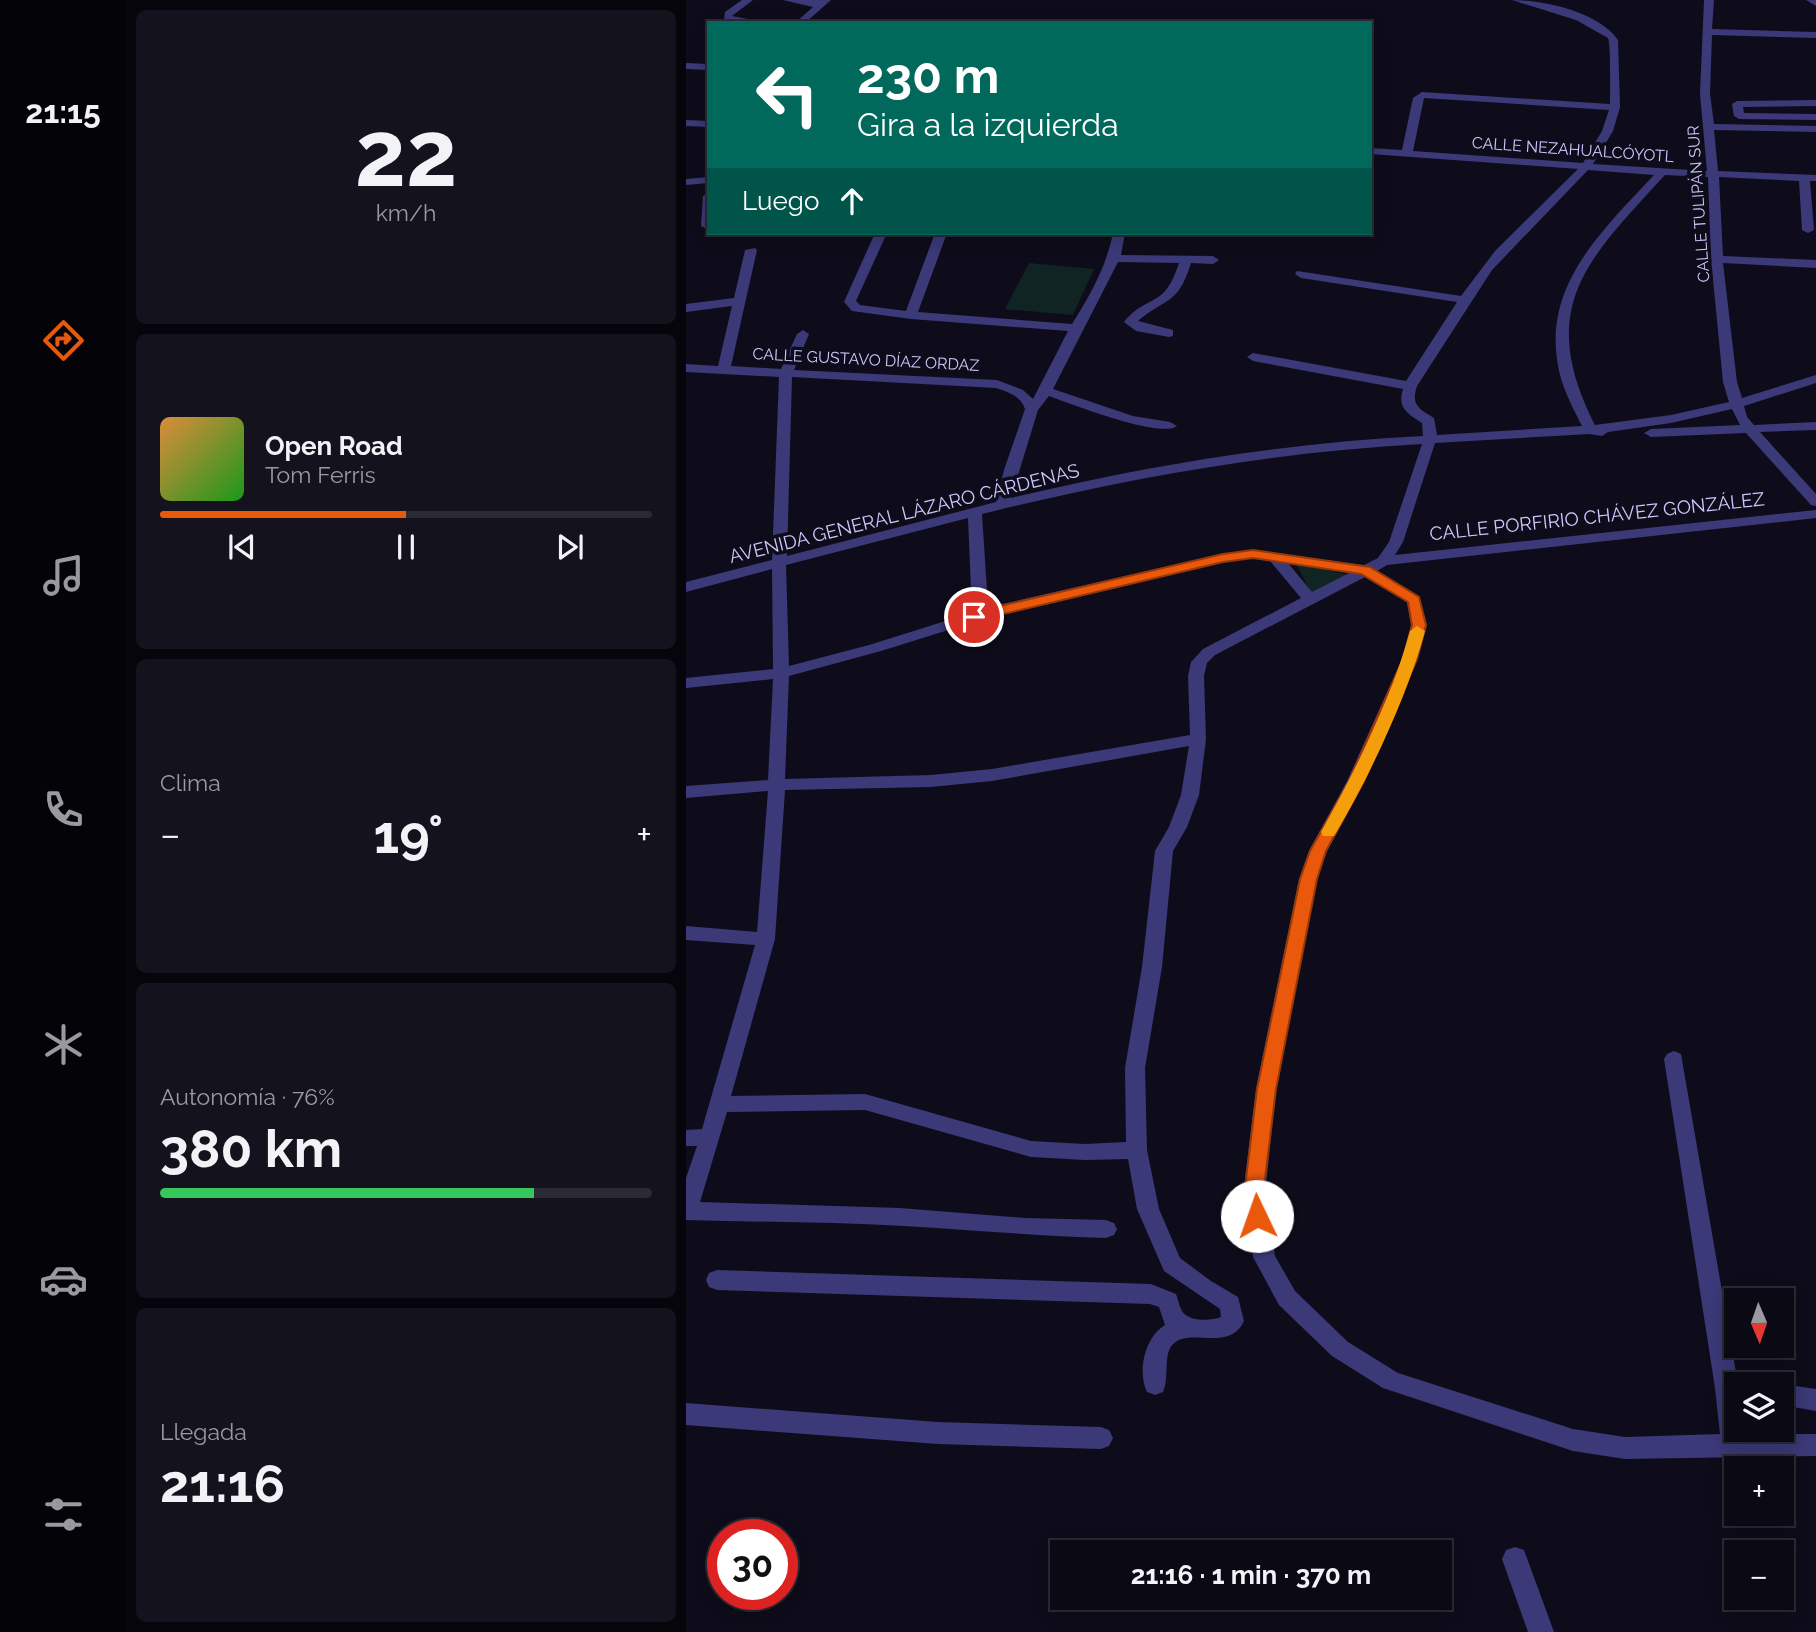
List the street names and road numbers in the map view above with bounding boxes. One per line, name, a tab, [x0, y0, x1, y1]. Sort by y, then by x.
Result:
street label: CALLE TULIPÁN SUR	[1683, 125, 1713, 283]
street label: CALLE NEZAHUALCÓYOTL	[1471, 132, 1675, 166]
street label: CALLE GUSTAVO DÍAZ ORDAZ	[752, 343, 980, 375]
street label: AVENIDA GENERAL LÁZARO CÁRDENAS	[727, 459, 1081, 567]
street label: CALLE PORFIRIO CHÁVEZ GONZÁLEZ	[1428, 487, 1766, 545]

